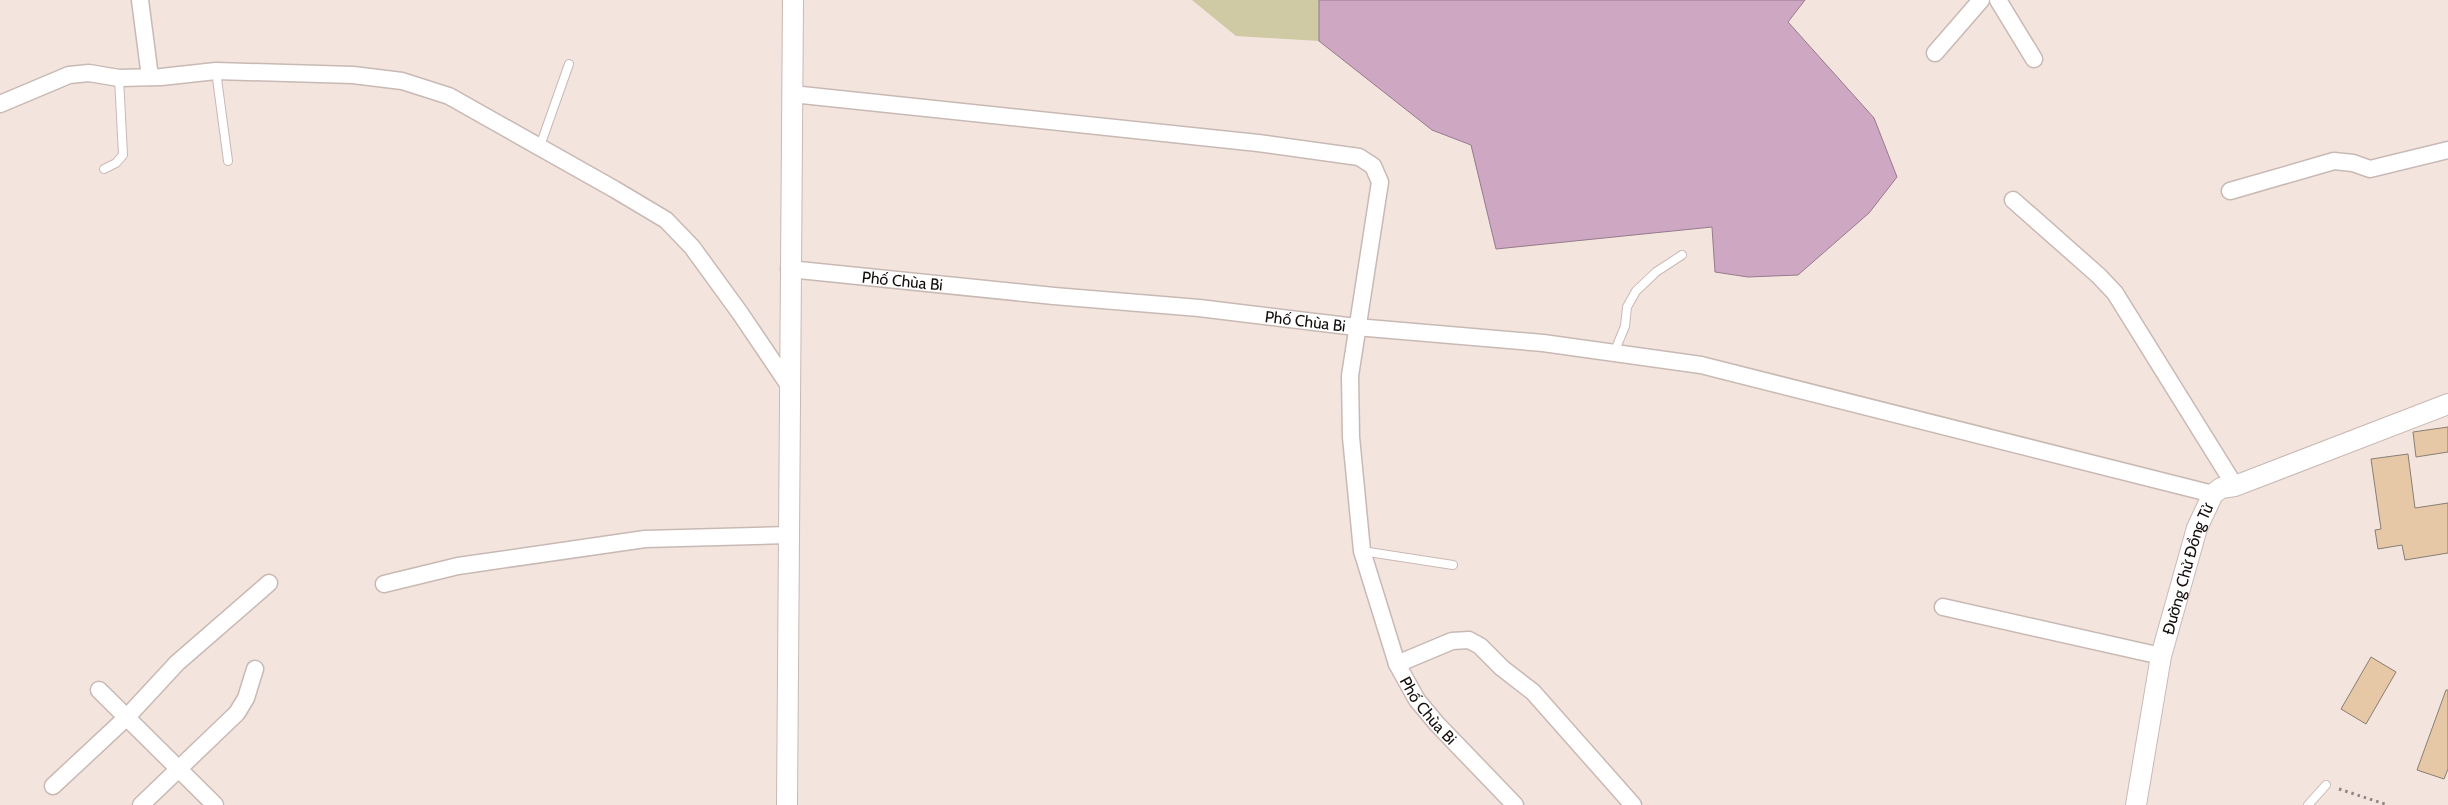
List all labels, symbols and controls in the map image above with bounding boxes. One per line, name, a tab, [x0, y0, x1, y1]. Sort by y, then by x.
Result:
street label: Phố Chùa Bi	[861, 267, 944, 295]
street label: Phố Chùa Bi	[1264, 307, 1347, 336]
street label: Đường Chử Đồng Tử	[2158, 499, 2218, 637]
street label: Phố Chùa Bi	[1396, 673, 1460, 749]

